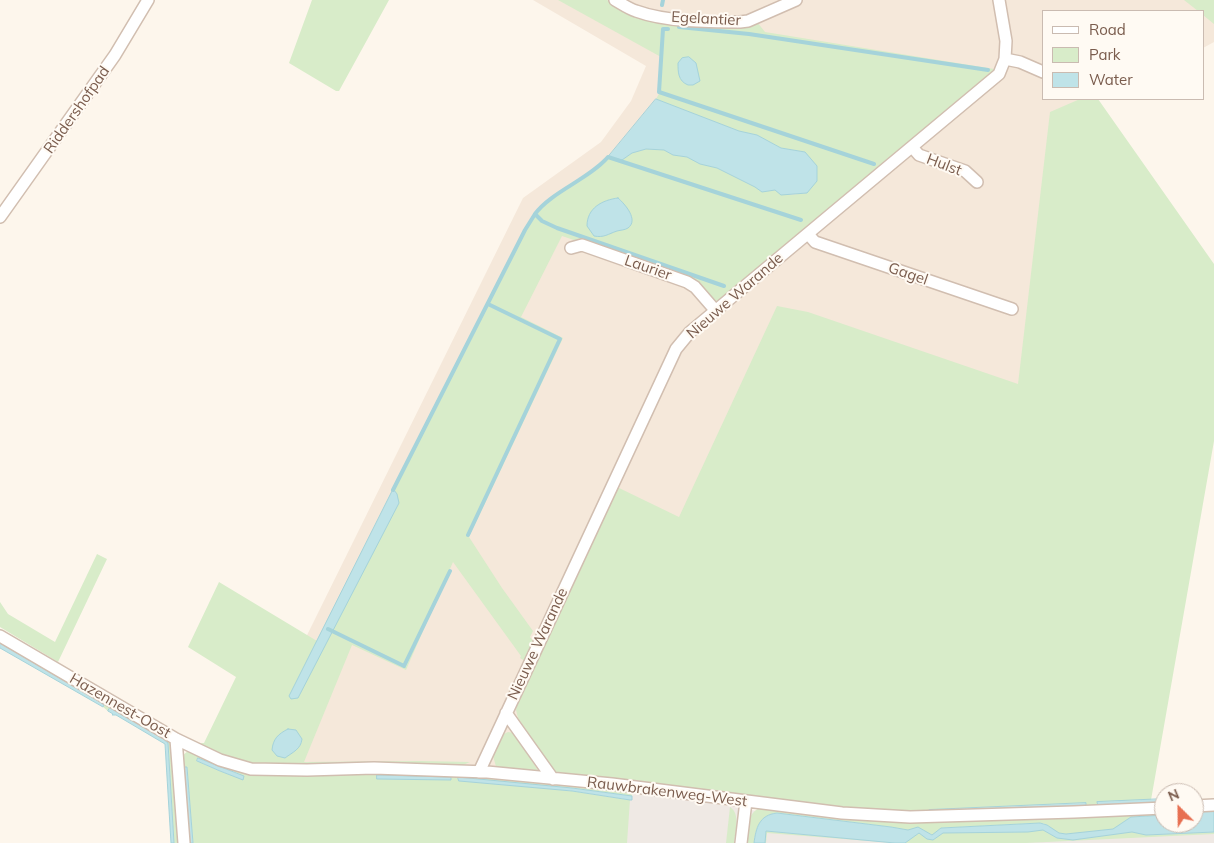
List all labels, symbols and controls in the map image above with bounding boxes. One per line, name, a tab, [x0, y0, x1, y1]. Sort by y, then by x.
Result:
street label: Egelantier	[671, 8, 741, 30]
legend	[1042, 10, 1204, 100]
text: Road	[1089, 20, 1126, 39]
text: Park	[1089, 45, 1121, 64]
street label: Riddershofpad	[40, 63, 114, 157]
text: Water	[1089, 70, 1133, 89]
street label: Hulst	[924, 150, 964, 180]
street label: Nieuwe Warande	[683, 249, 787, 343]
street label: Laurier	[622, 252, 674, 284]
street label: Gagel	[886, 259, 930, 289]
street label: Nieuwe Warande	[504, 585, 572, 703]
street label: Hazennest-Oost	[66, 670, 174, 742]
street label: Rauwbrakenweg-West	[586, 773, 748, 811]
north arrow	[1154, 783, 1204, 833]
text: N	[1165, 785, 1182, 805]

